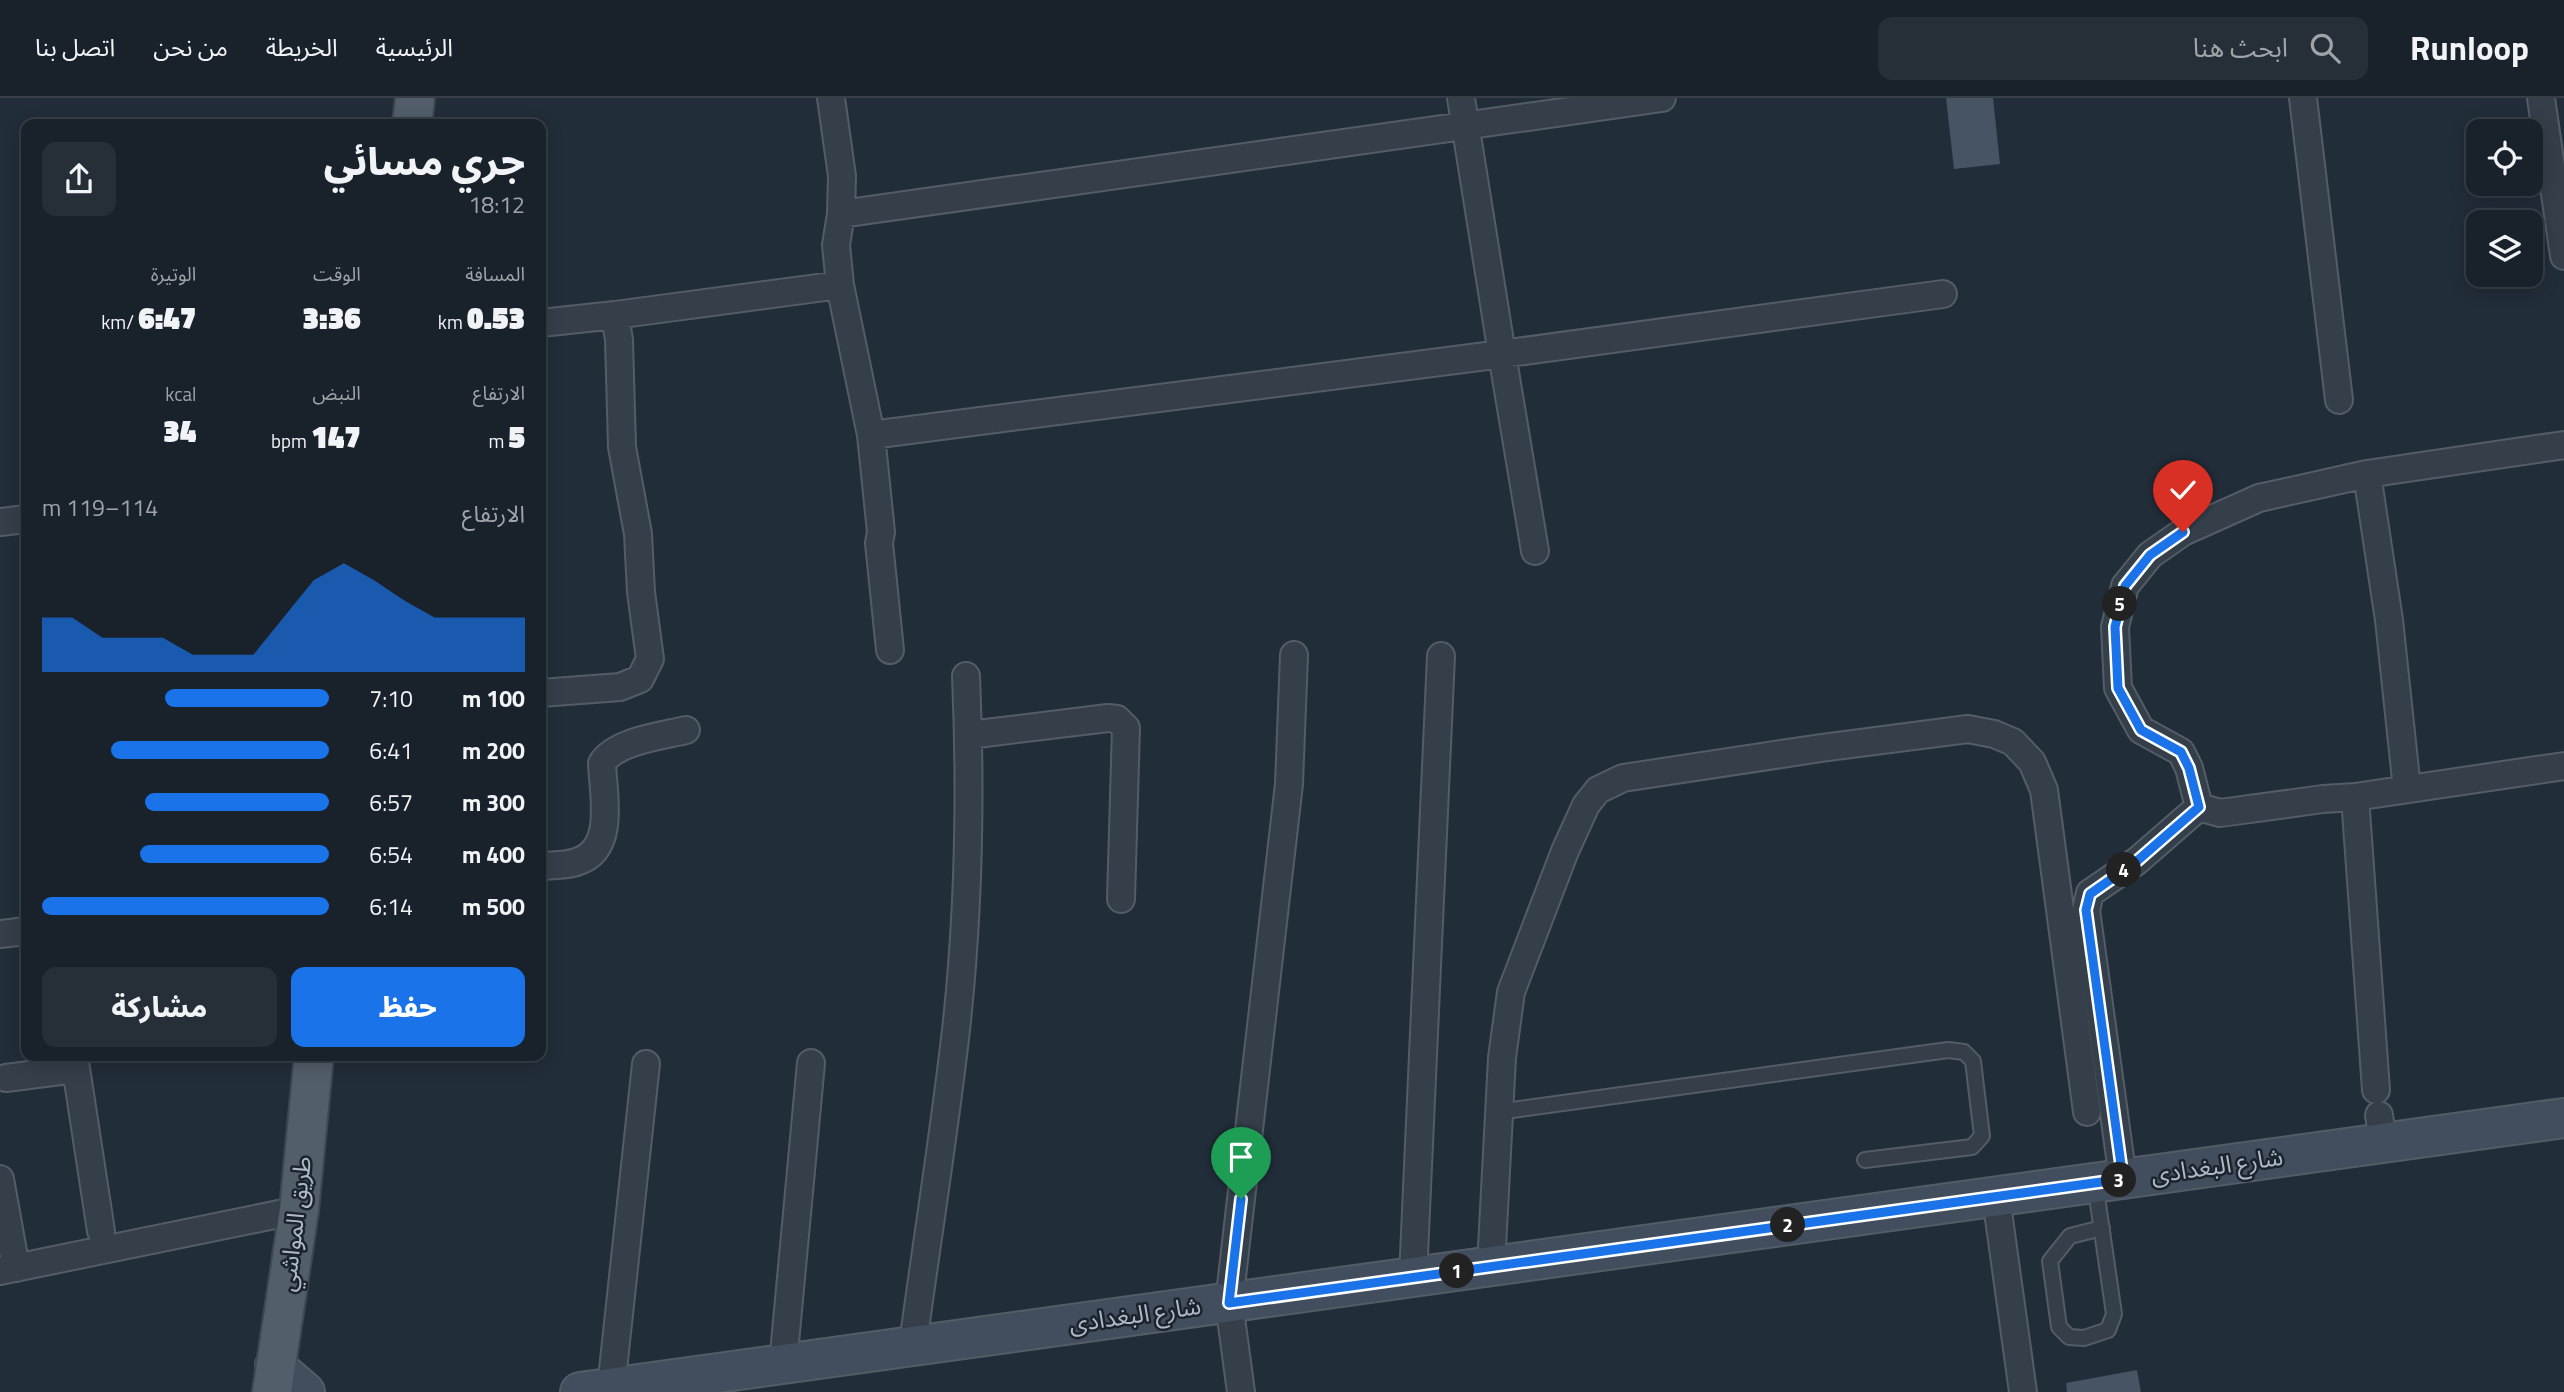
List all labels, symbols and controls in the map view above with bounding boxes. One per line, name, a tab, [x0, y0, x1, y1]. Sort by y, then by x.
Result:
search box	[1878, 17, 2368, 80]
text: Runloop	[2410, 23, 2529, 73]
text: ابحث هنا	[2193, 28, 2288, 67]
text: اتصل بنا	[35, 29, 115, 65]
text: من نحن	[153, 29, 228, 65]
text: الخريطة	[266, 29, 338, 65]
text: الرئيسية	[376, 29, 453, 65]
icon: search	[2306, 29, 2344, 67]
map controls	[2466, 119, 2543, 287]
button: locate	[2466, 119, 2543, 196]
text: جري مسائي	[324, 132, 525, 190]
button: share	[42, 142, 116, 216]
text: 18:12	[468, 187, 525, 222]
button: layers	[2466, 210, 2543, 287]
text: الوتيرة	[151, 259, 196, 288]
text: الوقت	[313, 259, 361, 288]
text: المسافة	[465, 259, 525, 288]
text: 6:47	[138, 295, 196, 341]
text: 3:36	[303, 295, 361, 341]
text: 0.53	[467, 295, 525, 341]
text: /km	[101, 307, 138, 336]
text: km	[438, 307, 467, 336]
text: النبض	[312, 378, 361, 407]
text: الارتفاع	[473, 378, 525, 407]
text: kcal	[165, 379, 196, 408]
text: 34	[163, 408, 196, 454]
text: 147	[311, 414, 361, 460]
text: 5	[509, 414, 525, 460]
text: bpm	[271, 426, 311, 455]
text: m	[488, 426, 509, 455]
pin	[2153, 460, 2213, 532]
icon: check	[2164, 471, 2202, 509]
text: 114–119 m	[42, 490, 158, 525]
text: الارتفاع	[462, 496, 525, 531]
pin: 5	[2102, 587, 2138, 622]
text: 5	[2114, 589, 2125, 618]
text: 7:10	[369, 681, 413, 716]
text: 100 m	[462, 681, 525, 716]
text: 6:41	[369, 733, 413, 768]
text: 200 m	[462, 733, 525, 768]
text: 6:57	[369, 785, 413, 820]
text: 300 m	[462, 785, 525, 820]
text: 6:54	[369, 837, 413, 872]
text: 400 m	[462, 837, 525, 872]
pin: 4	[2106, 852, 2142, 888]
text: 4	[2118, 855, 2129, 884]
text: 6:14	[369, 889, 413, 924]
text: 500 m	[462, 889, 525, 924]
button: مشاركة	[42, 967, 277, 1047]
button: حفظ	[291, 967, 525, 1047]
pin	[1211, 1127, 1271, 1199]
icon: arrive	[1222, 1138, 1260, 1176]
street label: شارع البغدادى	[2149, 1138, 2285, 1192]
street label: طريق المواشي	[268, 1154, 322, 1294]
pin: 3	[2102, 1162, 2136, 1198]
text: 3	[2113, 1165, 2124, 1194]
pin: 2	[1770, 1208, 1806, 1242]
text: 2	[1782, 1210, 1793, 1239]
pin: 1	[1440, 1254, 1474, 1288]
text: 1	[1451, 1256, 1462, 1285]
street label: شارع البغدادى	[1067, 1287, 1203, 1341]

